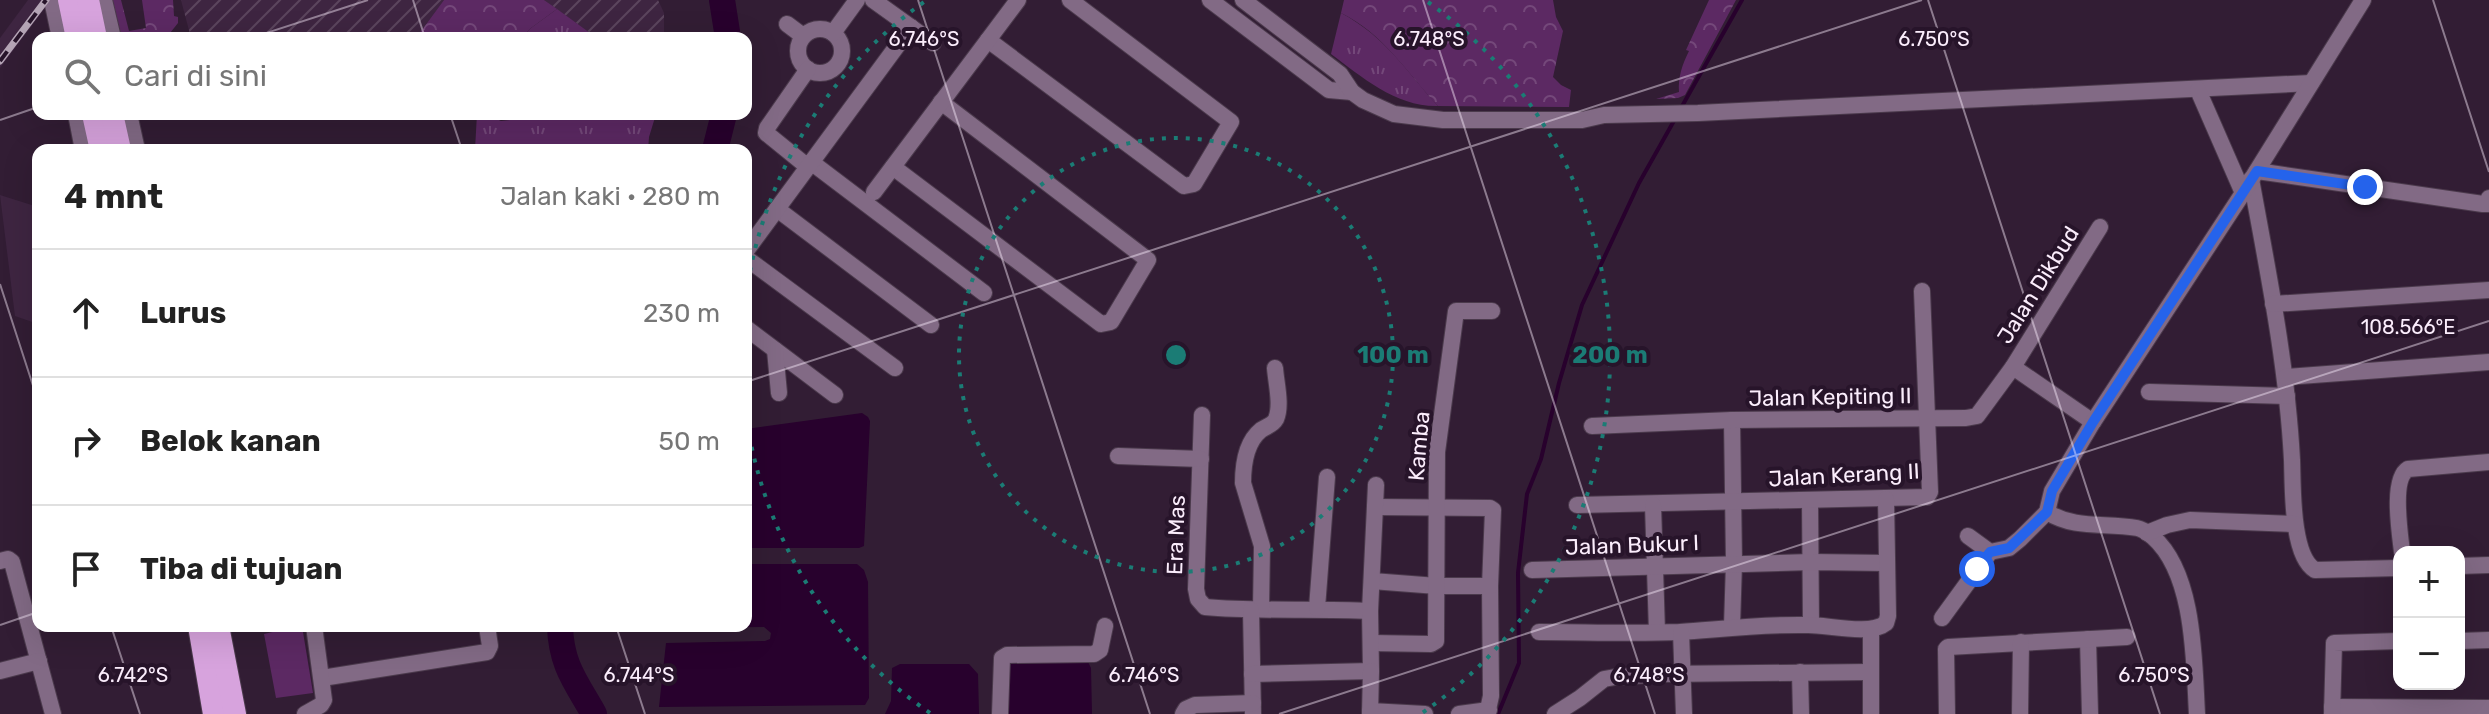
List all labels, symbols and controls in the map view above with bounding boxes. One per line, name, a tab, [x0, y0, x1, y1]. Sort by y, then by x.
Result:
text: 6.746°S	[889, 27, 959, 51]
text: 6.748°S	[1393, 27, 1465, 51]
text: 6.750°S	[1898, 27, 1970, 51]
search box	[32, 32, 752, 120]
icon: search	[60, 54, 104, 98]
text: Cari di sini	[124, 58, 267, 94]
route end	[2347, 169, 2383, 205]
text: 4 mnt	[64, 176, 163, 217]
text: Jalan kaki · 280 m	[500, 181, 720, 212]
street label: Jalan Dikbud	[1991, 221, 2085, 349]
icon: ahead	[64, 291, 108, 335]
text: Lurus	[140, 295, 226, 331]
text: 230 m	[643, 298, 720, 329]
text: 108.566°E	[2361, 315, 2455, 339]
centre of rings	[1162, 341, 1190, 369]
text: 100 m	[1357, 341, 1429, 369]
text: 200 m	[1572, 341, 1648, 369]
street label: Jalan Kepiting II	[1748, 382, 1912, 412]
street label: Kamba	[1403, 410, 1435, 482]
icon: right	[64, 419, 108, 463]
text: Belok kanan	[140, 423, 321, 459]
text: 50 m	[659, 426, 720, 457]
street label: Jalan Kerang II	[1768, 458, 1920, 492]
street label: Era Mas	[1161, 495, 1191, 575]
street label: Jalan Bukur I	[1565, 529, 1699, 561]
map controls	[2393, 546, 2465, 690]
button: +	[2393, 546, 2465, 618]
icon: arrive	[64, 547, 108, 591]
text: Tiba di tujuan	[140, 551, 342, 587]
route start	[1959, 551, 1995, 587]
button: −	[2393, 618, 2465, 690]
text: 6.742°S	[98, 663, 168, 687]
text: 6.744°S	[603, 663, 675, 687]
text: 6.746°S	[1109, 663, 1179, 687]
text: 6.748°S	[1613, 663, 1685, 687]
text: 6.750°S	[2118, 663, 2190, 687]

